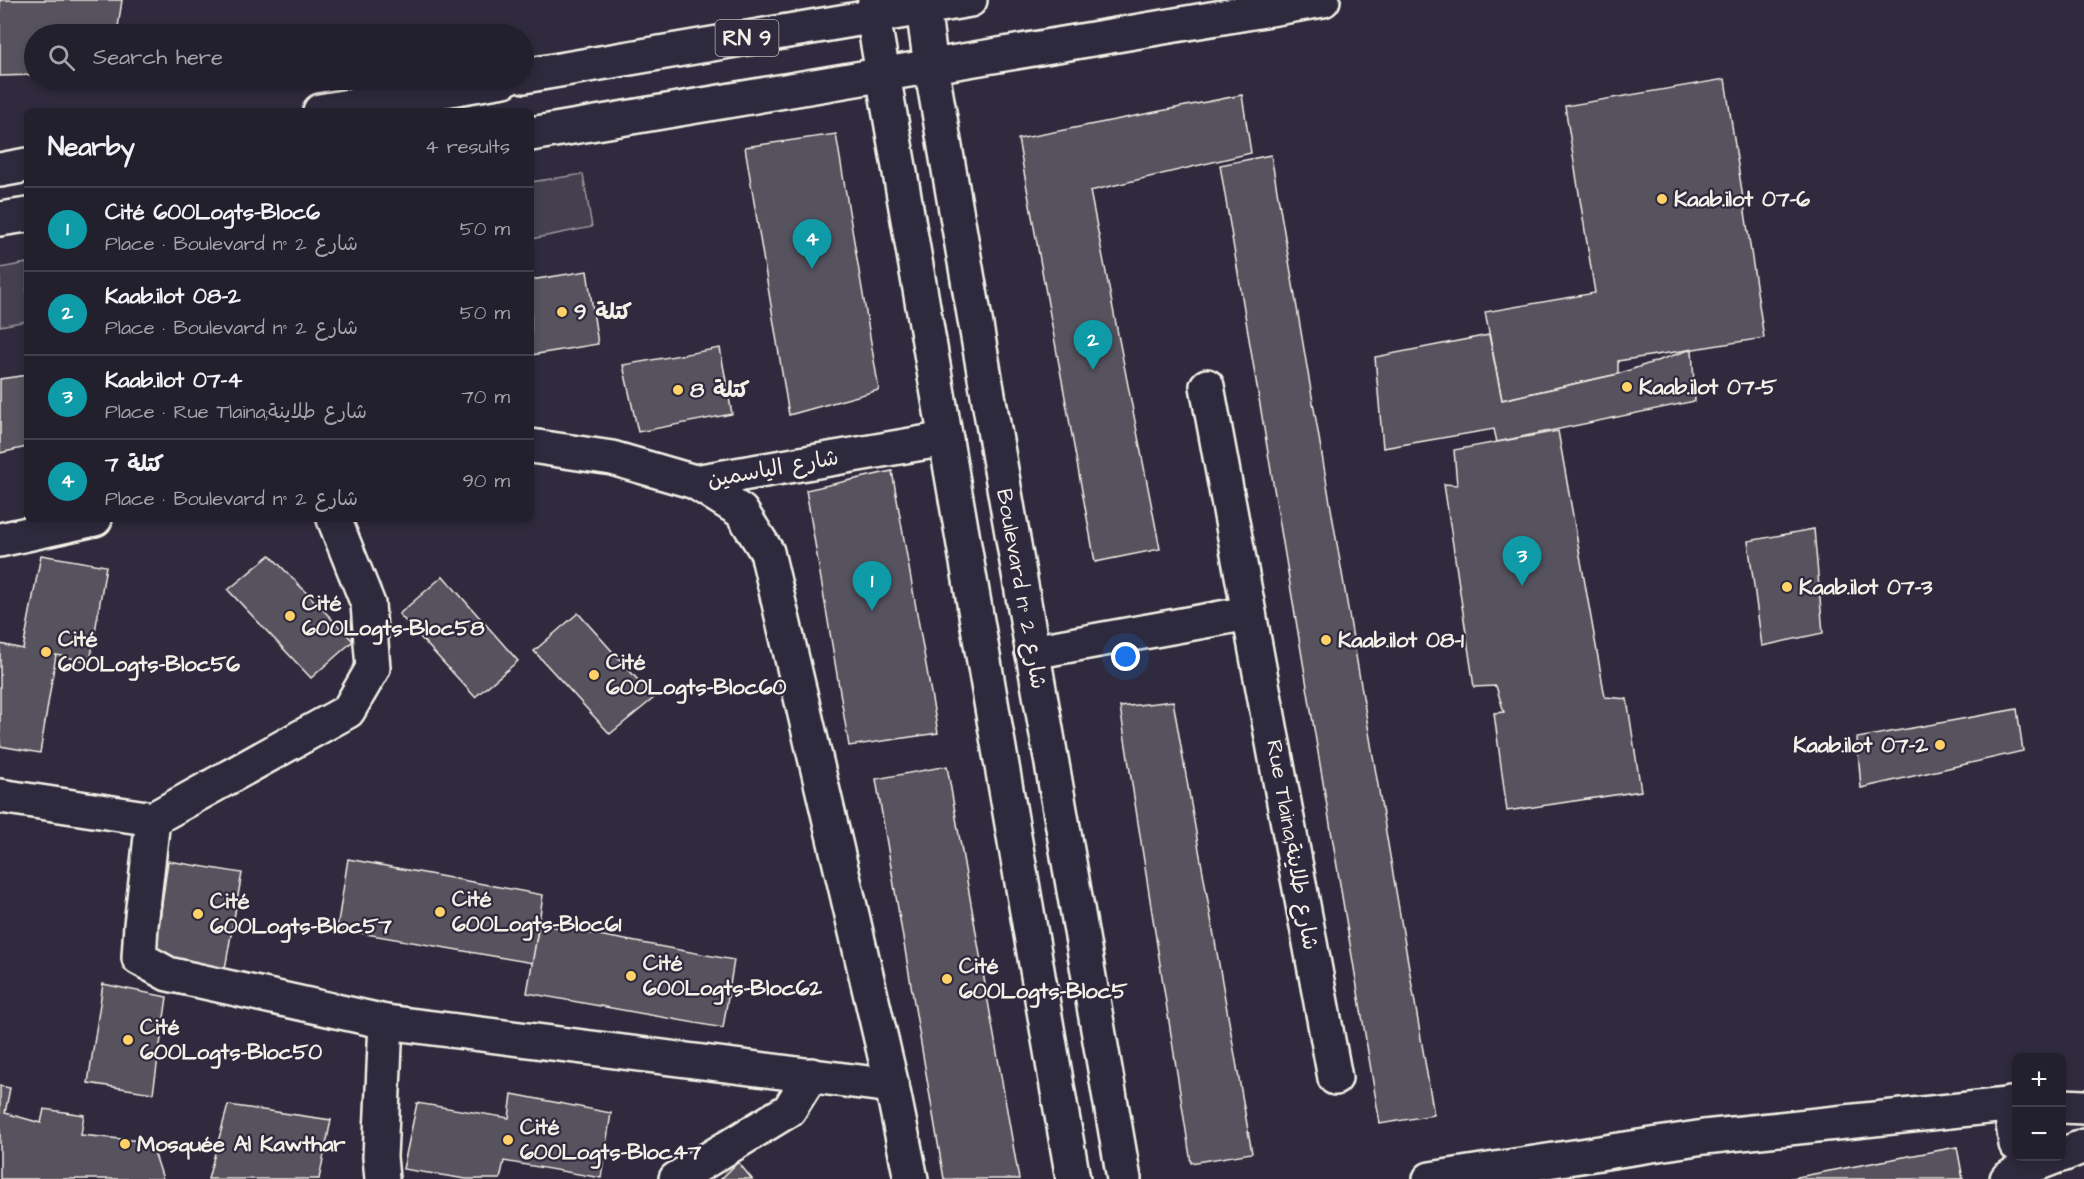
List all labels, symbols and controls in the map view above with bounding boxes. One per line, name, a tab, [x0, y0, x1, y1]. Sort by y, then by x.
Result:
road number: RN 9	[716, 20, 778, 56]
search box	[24, 24, 534, 90]
icon: search	[45, 41, 78, 74]
text: Search here	[93, 42, 223, 73]
text: Nearby	[48, 129, 135, 165]
text: 4 results	[425, 133, 510, 161]
place label: Kaab.ilot 07-6	[1674, 184, 1810, 215]
marker: Kaab.ilot 07-6	[1655, 192, 1669, 206]
text: Cité 600Logts-Bloc6	[105, 197, 320, 228]
text: 1	[66, 215, 69, 243]
text: 50 m	[460, 215, 510, 243]
pin: 4	[792, 220, 832, 269]
text: Place · Boulevard n° شارع 2	[105, 230, 358, 258]
text: Kaab.ilot 08-2	[105, 281, 241, 312]
place label: كتلة 9	[574, 297, 632, 328]
text: 2	[62, 299, 73, 327]
text: 50 m	[460, 299, 510, 327]
marker: كتلة 9	[555, 305, 569, 319]
text: Place · Boulevard n° شارع 2	[105, 314, 358, 342]
pin: 2	[1074, 320, 1112, 370]
text: Kaab.ilot 07-4	[105, 365, 242, 396]
place label: Kaab.ilot 07-5	[1639, 372, 1777, 403]
place label: كتلة 8	[690, 375, 750, 406]
marker: Kaab.ilot 07-5	[1620, 380, 1634, 394]
text: 3	[62, 383, 73, 411]
text: 70 m	[462, 383, 510, 411]
marker: كتلة 8	[671, 383, 685, 397]
text: Place · Rue Tlaina;شارع طلاينة	[105, 398, 367, 426]
street label: شارع الياسمين	[705, 442, 841, 496]
text: كتلة 7	[105, 449, 164, 480]
text: 4	[61, 467, 74, 495]
text: 90 m	[462, 467, 510, 495]
text: Place · Boulevard n° شارع 2	[105, 485, 358, 513]
street label: Boulevard n° شارع 2	[988, 486, 1054, 692]
pin: 3	[1502, 536, 1541, 586]
pin: 1	[852, 562, 892, 611]
place label: Kaab.ilot 07-3	[1799, 572, 1933, 603]
marker: Kaab.ilot 07-3	[1780, 580, 1794, 594]
place label: Cité 600Logts-Bloc58	[302, 588, 485, 645]
marker: Cité 600Logts-Bloc58	[283, 609, 297, 623]
place label: Cité 600Logts-Bloc56	[58, 624, 240, 681]
place label: Kaab.ilot 08-1	[1338, 625, 1464, 656]
marker: Kaab.ilot 08-1	[1319, 633, 1333, 647]
your location	[1111, 642, 1140, 671]
marker: Cité 600Logts-Bloc56	[39, 645, 53, 659]
place label: Cité 600Logts-Bloc60	[606, 647, 786, 704]
marker: Cité 600Logts-Bloc60	[587, 668, 601, 682]
place label: Kaab.ilot 07-2	[1793, 730, 1928, 761]
street label: Rue Tlaina;شارع طلاينة	[1258, 737, 1326, 953]
marker: Kaab.ilot 07-2	[1933, 738, 1947, 752]
place label: Cité 600Logts-Bloc61	[452, 884, 621, 941]
place label: Cité 600Logts-Bloc57	[210, 886, 392, 943]
marker: Cité 600Logts-Bloc61	[433, 905, 447, 919]
marker: Cité 600Logts-Bloc57	[191, 907, 205, 921]
place label: Cité 600Logts-Bloc62	[643, 948, 822, 1005]
place label: Cité 600Logts-Bloc5	[959, 951, 1128, 1008]
marker: Cité 600Logts-Bloc62	[624, 969, 638, 983]
marker: Cité 600Logts-Bloc5	[940, 972, 954, 986]
place label: Cité 600Logts-Bloc50	[140, 1012, 322, 1069]
marker: Cité 600Logts-Bloc50	[121, 1033, 135, 1047]
map controls	[2012, 1053, 2066, 1161]
button: +	[2012, 1053, 2066, 1107]
button: −	[2012, 1107, 2066, 1161]
place label: Cité 600Logts-Bloc47	[520, 1112, 702, 1169]
place label: Mosquée Al Kawthar	[137, 1129, 346, 1160]
marker: Cité 600Logts-Bloc47	[501, 1133, 515, 1147]
marker: Mosquée Al Kawthar	[118, 1137, 132, 1151]

